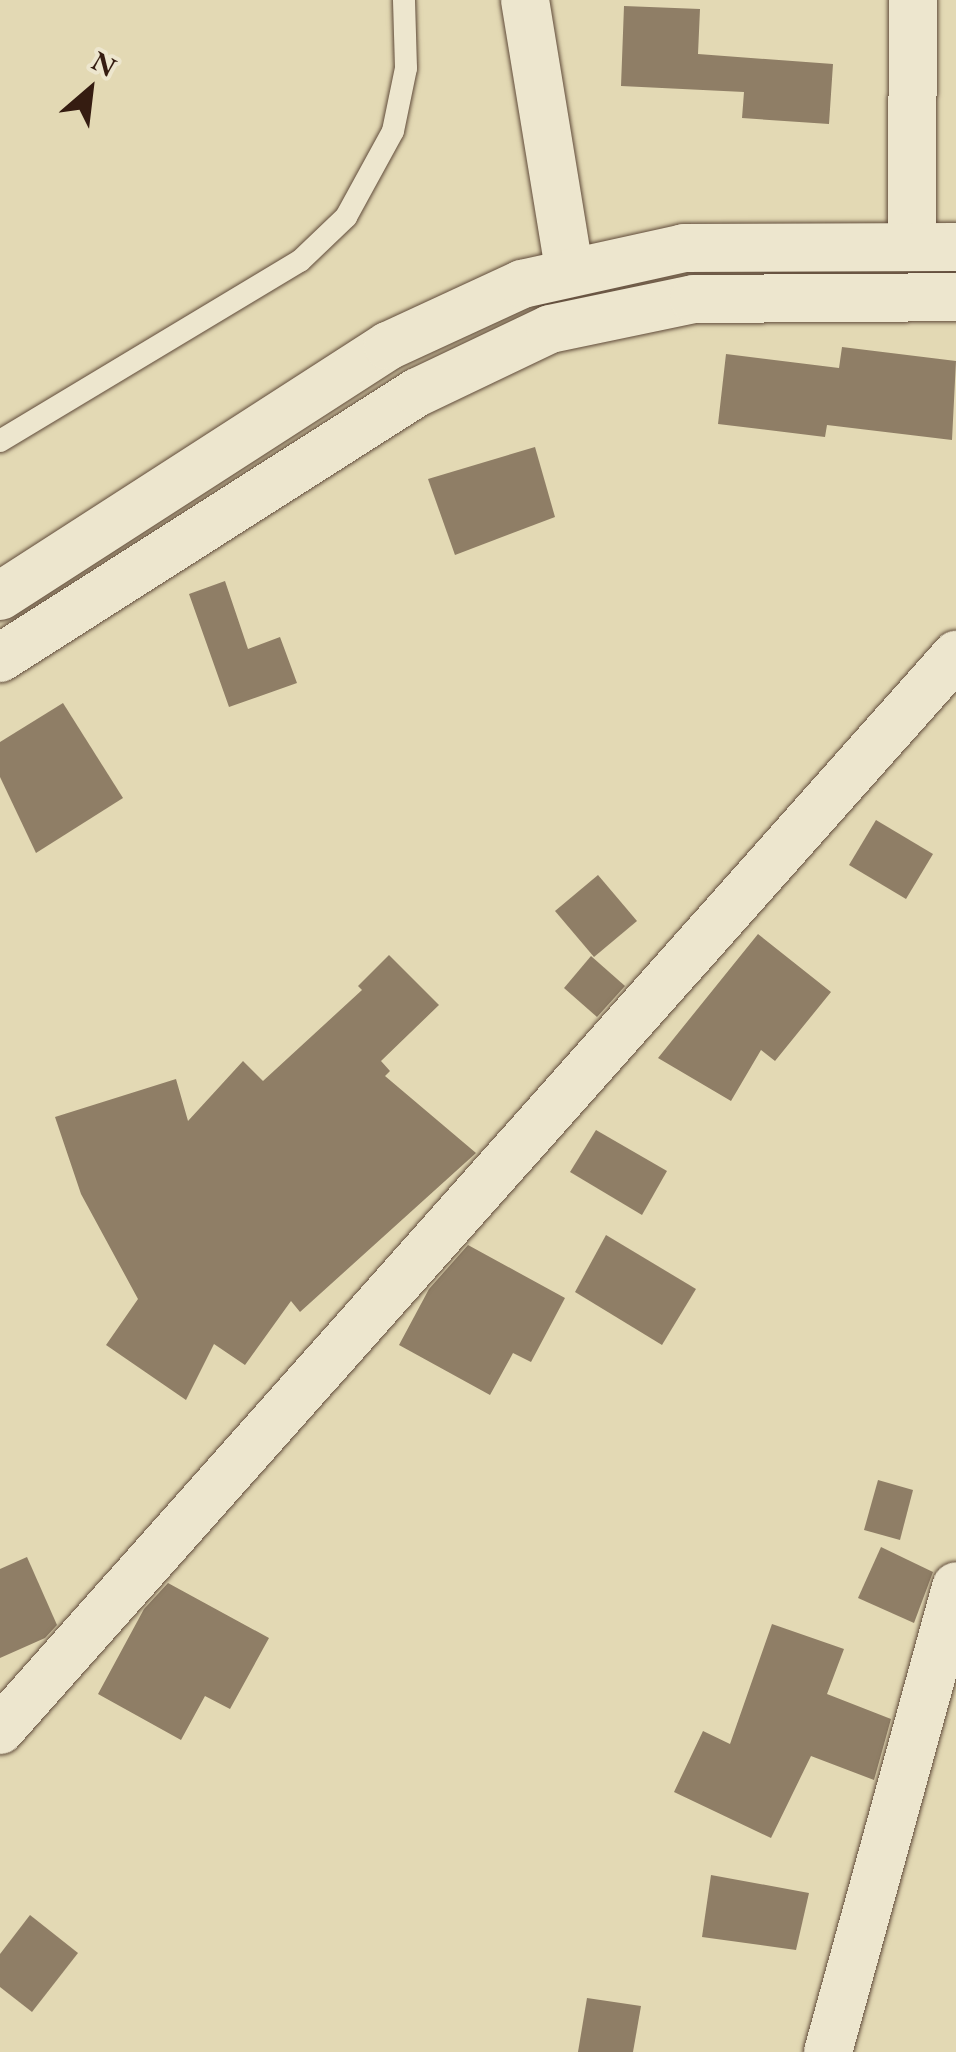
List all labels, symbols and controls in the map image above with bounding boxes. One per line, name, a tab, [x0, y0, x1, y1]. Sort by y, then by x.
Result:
north arrow	[40, 40, 140, 140]
text: N	[86, 42, 123, 85]

